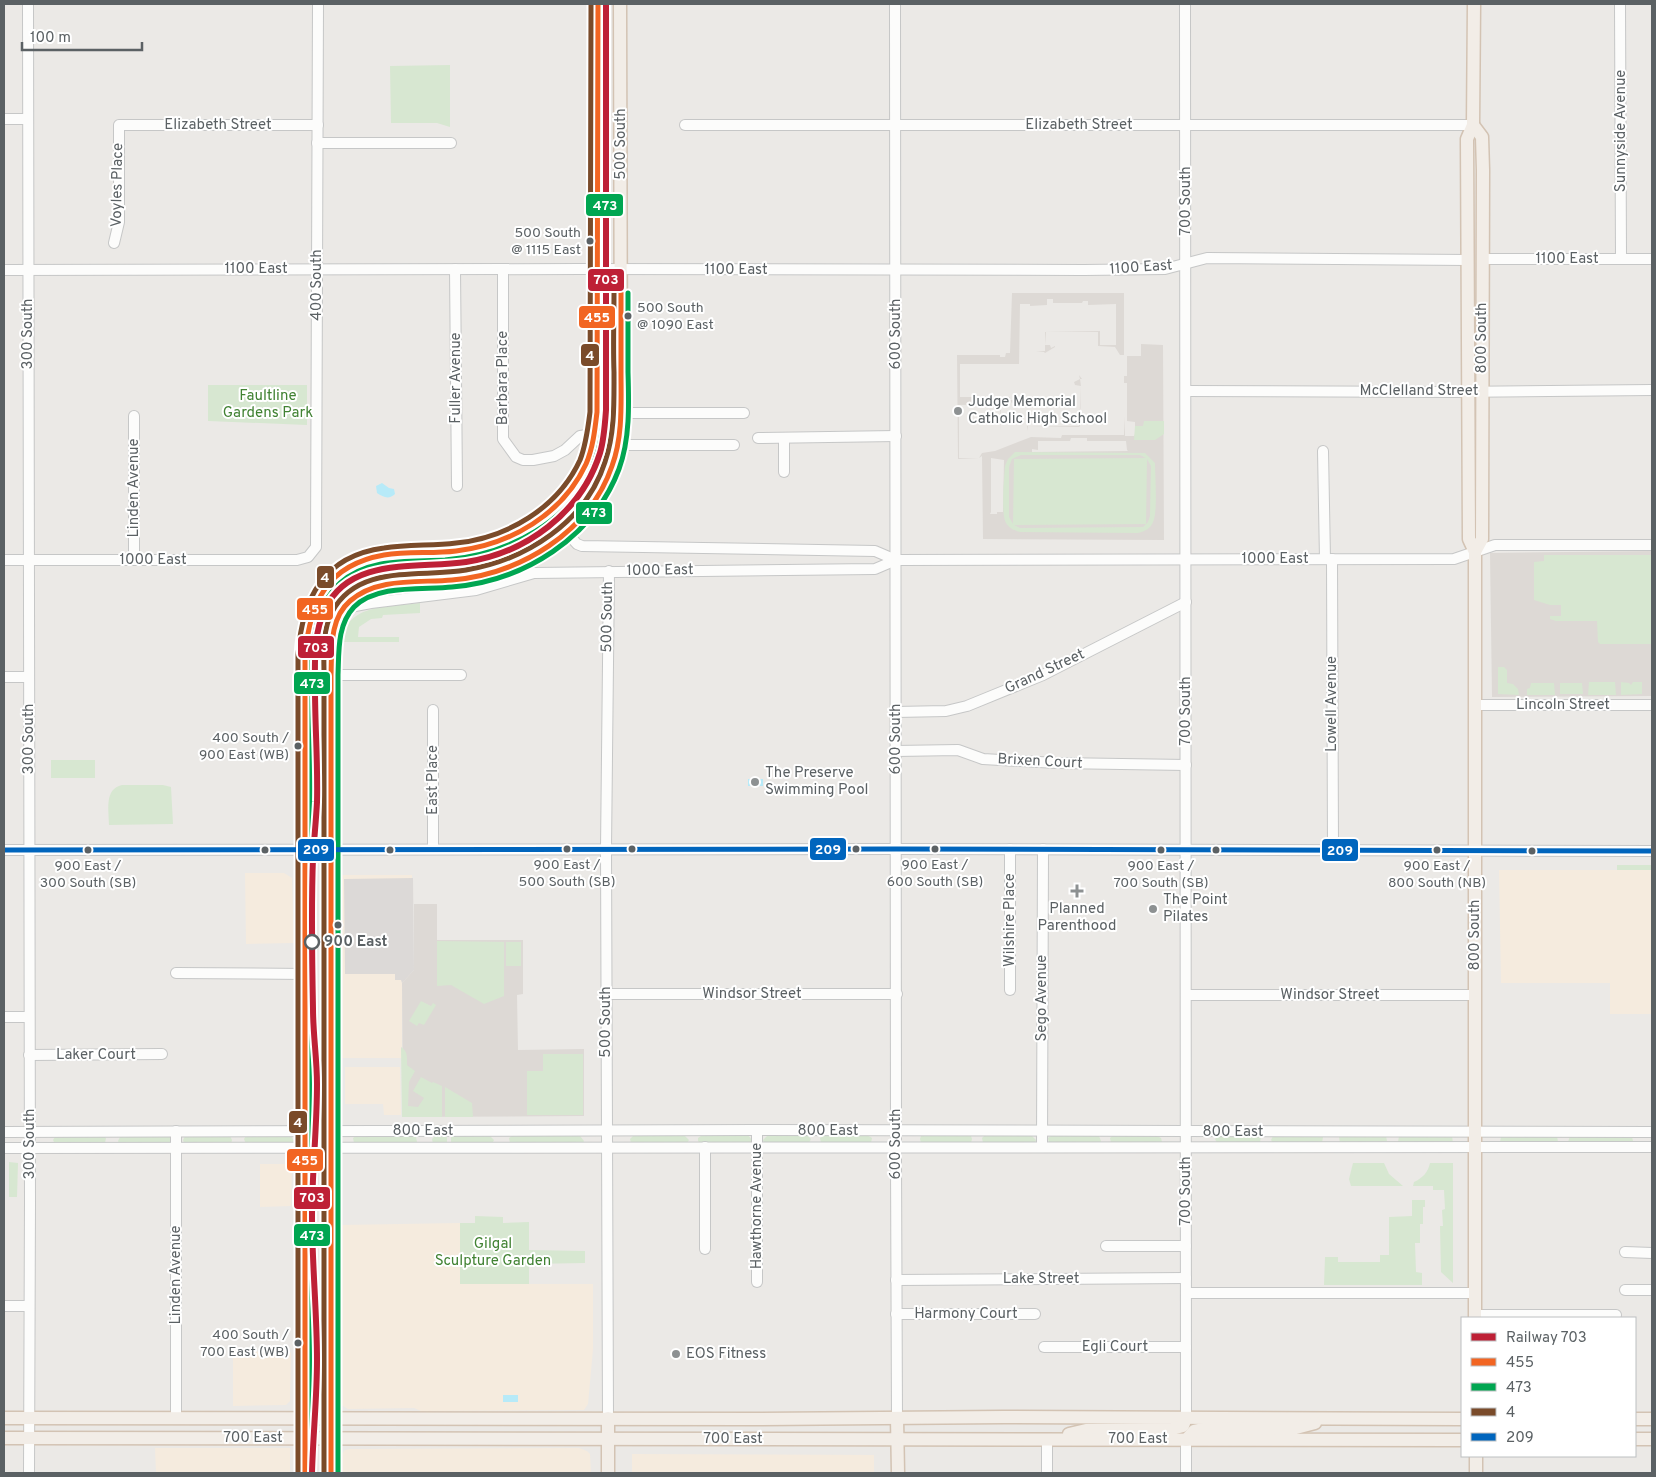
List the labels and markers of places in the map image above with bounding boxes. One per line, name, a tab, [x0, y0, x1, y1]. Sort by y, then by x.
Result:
place label: 500 South @ 1115 East	[511, 225, 581, 259]
marker: 500 South @ 1115 East	[585, 236, 595, 246]
place label: 500 South @ 1090 East	[637, 300, 714, 334]
marker: 500 South @ 1090 East	[623, 311, 633, 321]
place label: Judge Memorial Catholic High School	[968, 393, 1107, 429]
marker: Judge Memorial Catholic High School	[952, 405, 964, 417]
place label: 400 South / 900 East (WB)	[199, 730, 289, 764]
marker: 400 South / 900 East (WB)	[293, 741, 303, 751]
place label: The Preserve Swimming Pool	[765, 764, 868, 800]
marker: The Preserve Swimming Pool	[749, 776, 761, 788]
marker: 900 East / 500 South (SB)	[562, 844, 572, 854]
unlabelled marker	[627, 844, 637, 854]
unlabelled marker	[851, 844, 861, 854]
marker: 900 East / 600 South (SB)	[930, 844, 940, 854]
marker: 900 East / 300 South (SB)	[83, 845, 93, 855]
unlabelled marker	[260, 845, 270, 855]
unlabelled marker	[385, 845, 395, 855]
marker: 900 East / 700 South (SB)	[1156, 845, 1166, 855]
unlabelled marker	[1211, 845, 1221, 855]
marker: 900 East / 800 South (NB)	[1432, 845, 1442, 855]
unlabelled marker	[1527, 846, 1537, 856]
place label: 900 East / 500 South (SB)	[519, 857, 615, 891]
place label: 900 East / 600 South (SB)	[887, 857, 983, 891]
place label: 900 East / 300 South (SB)	[40, 858, 136, 892]
place label: 900 East / 700 South (SB)	[1113, 858, 1209, 892]
place label: 900 East / 800 South (NB)	[1388, 858, 1486, 892]
marker: Planned Parenthood	[1070, 884, 1084, 898]
place label: The Point Pilates	[1163, 891, 1228, 927]
place label: Planned Parenthood	[1038, 900, 1116, 936]
marker: The Point Pilates	[1147, 903, 1159, 915]
unlabelled marker	[333, 920, 343, 930]
place label: 900 East	[324, 933, 388, 952]
marker: 900 East	[304, 934, 320, 950]
place label: 400 South / 700 East (WB)	[200, 1327, 289, 1361]
marker: 400 South / 700 East (WB)	[293, 1338, 303, 1348]
place label: EOS Fitness	[686, 1345, 766, 1364]
marker: EOS Fitness	[670, 1348, 682, 1360]

